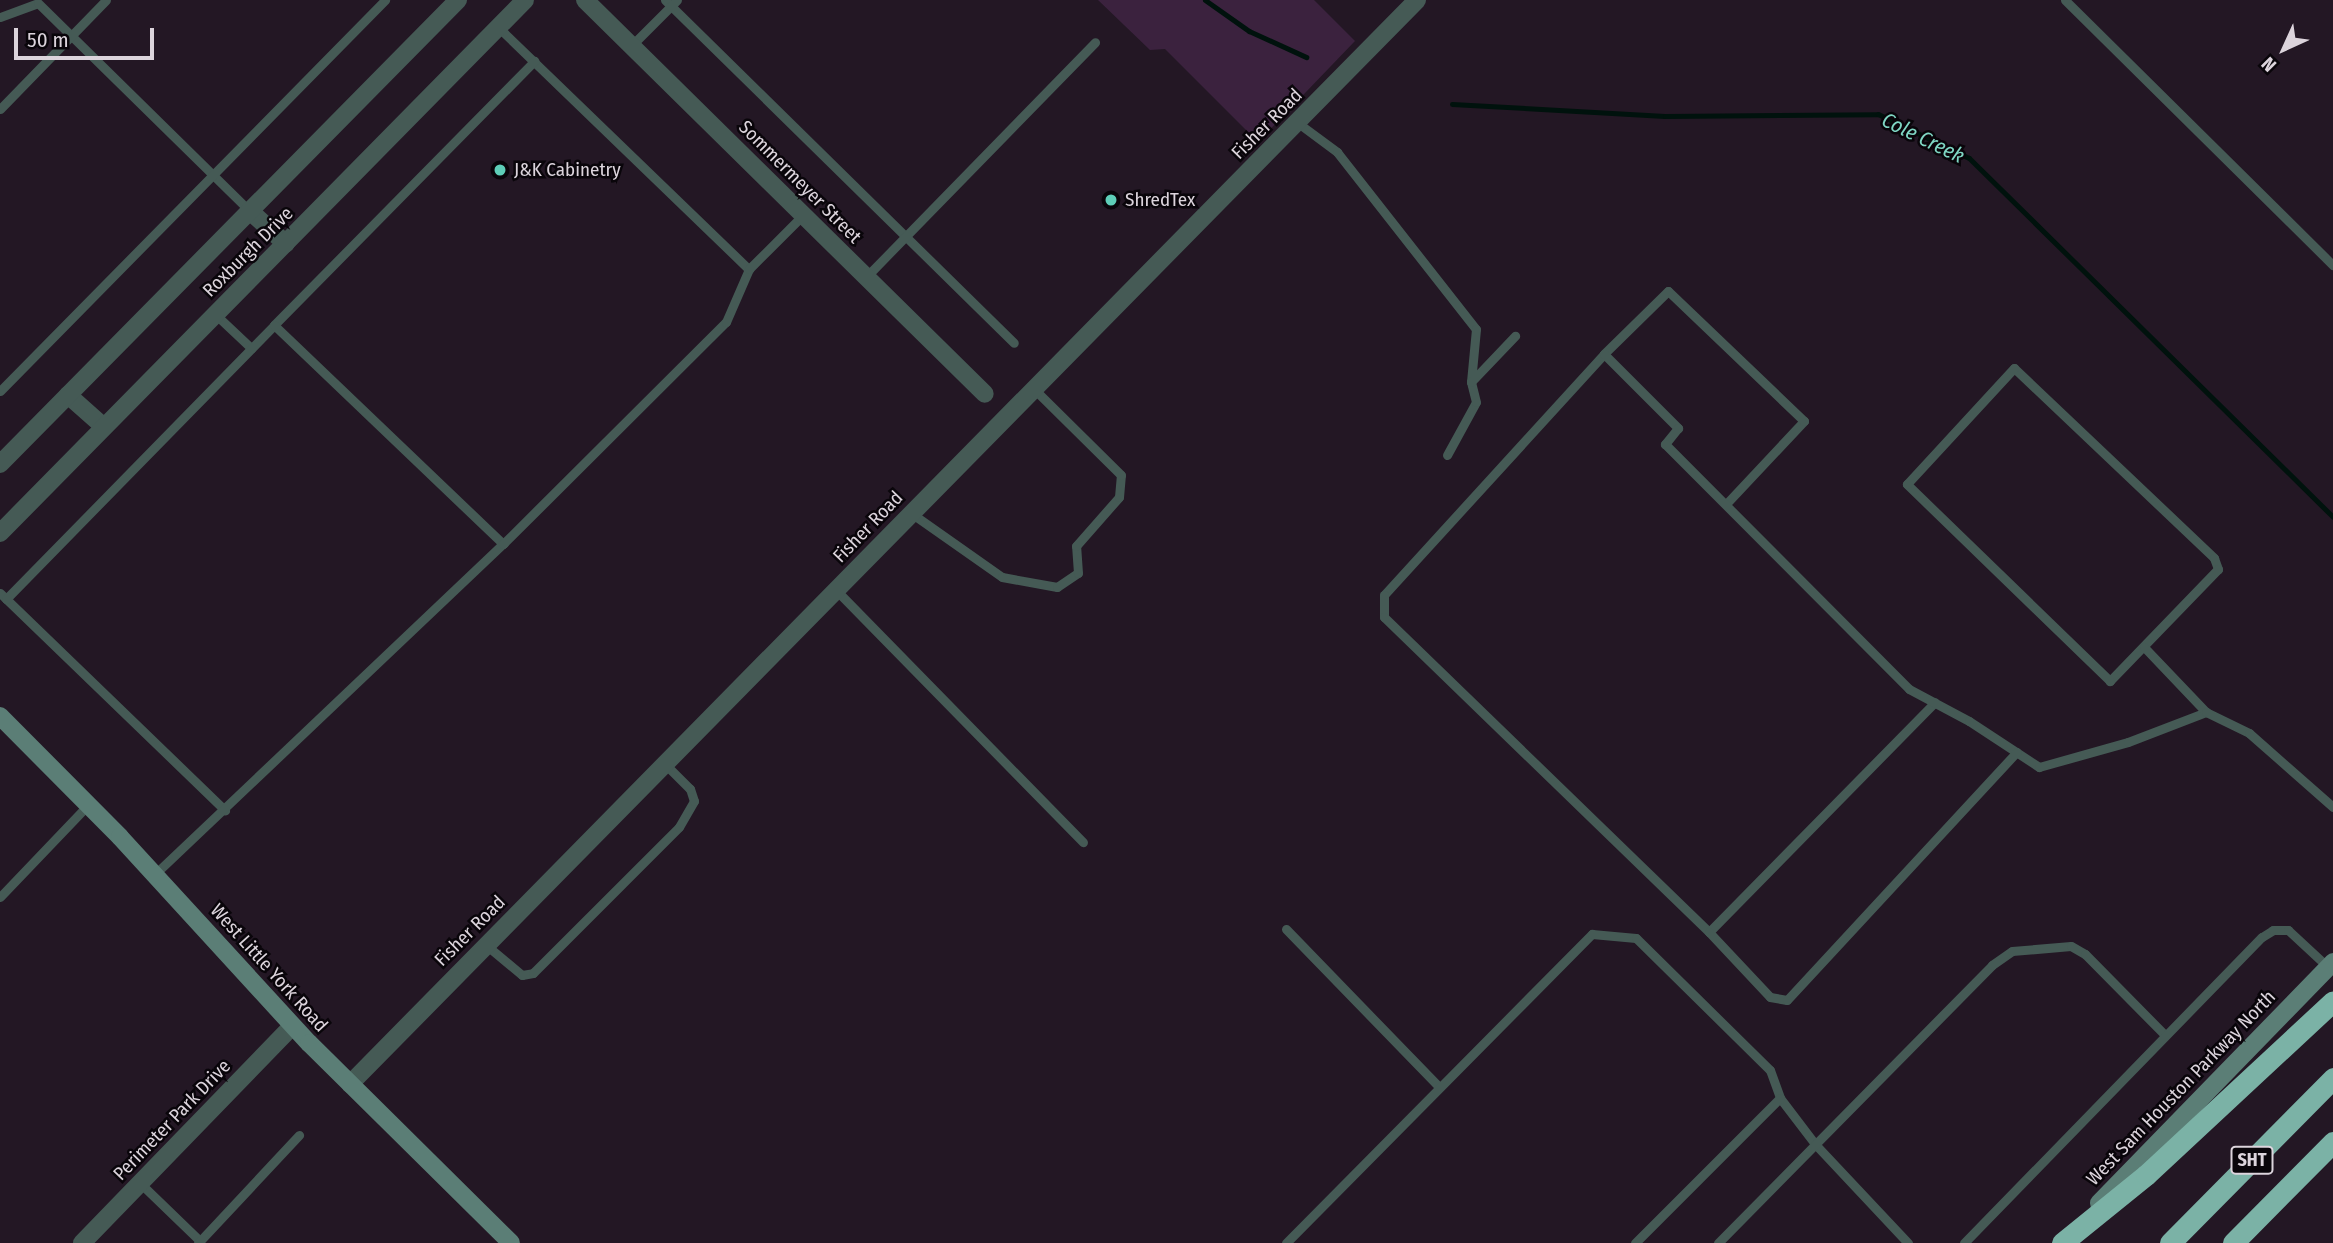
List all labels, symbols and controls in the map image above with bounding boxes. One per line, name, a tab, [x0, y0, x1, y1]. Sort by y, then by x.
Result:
scale bar	[18, 14, 158, 58]
north arrow	[2249, 14, 2319, 84]
text: 50 m	[27, 27, 69, 53]
text: N	[2257, 52, 2281, 76]
street label: Fisher Road	[1227, 84, 1307, 164]
water label: Cole Creek	[1878, 107, 1968, 169]
street label: Sommermeyer Street	[734, 116, 866, 248]
place label: J&K Cabinetry	[514, 159, 621, 181]
marker: J&K Cabinetry	[492, 162, 508, 178]
place label: ShredTex	[1125, 189, 1195, 211]
marker: ShredTex	[1103, 192, 1119, 208]
street label: Roxburgh Drive	[198, 202, 298, 302]
street label: Fisher Road	[828, 487, 908, 567]
street label: Fisher Road	[430, 891, 510, 971]
street label: West Little York Road	[206, 899, 332, 1037]
street label: West Sam Houston Parkway North	[2082, 986, 2280, 1190]
street label: Perimeter Park Drive	[109, 1055, 235, 1185]
road number: SHT	[2229, 1146, 2275, 1175]

